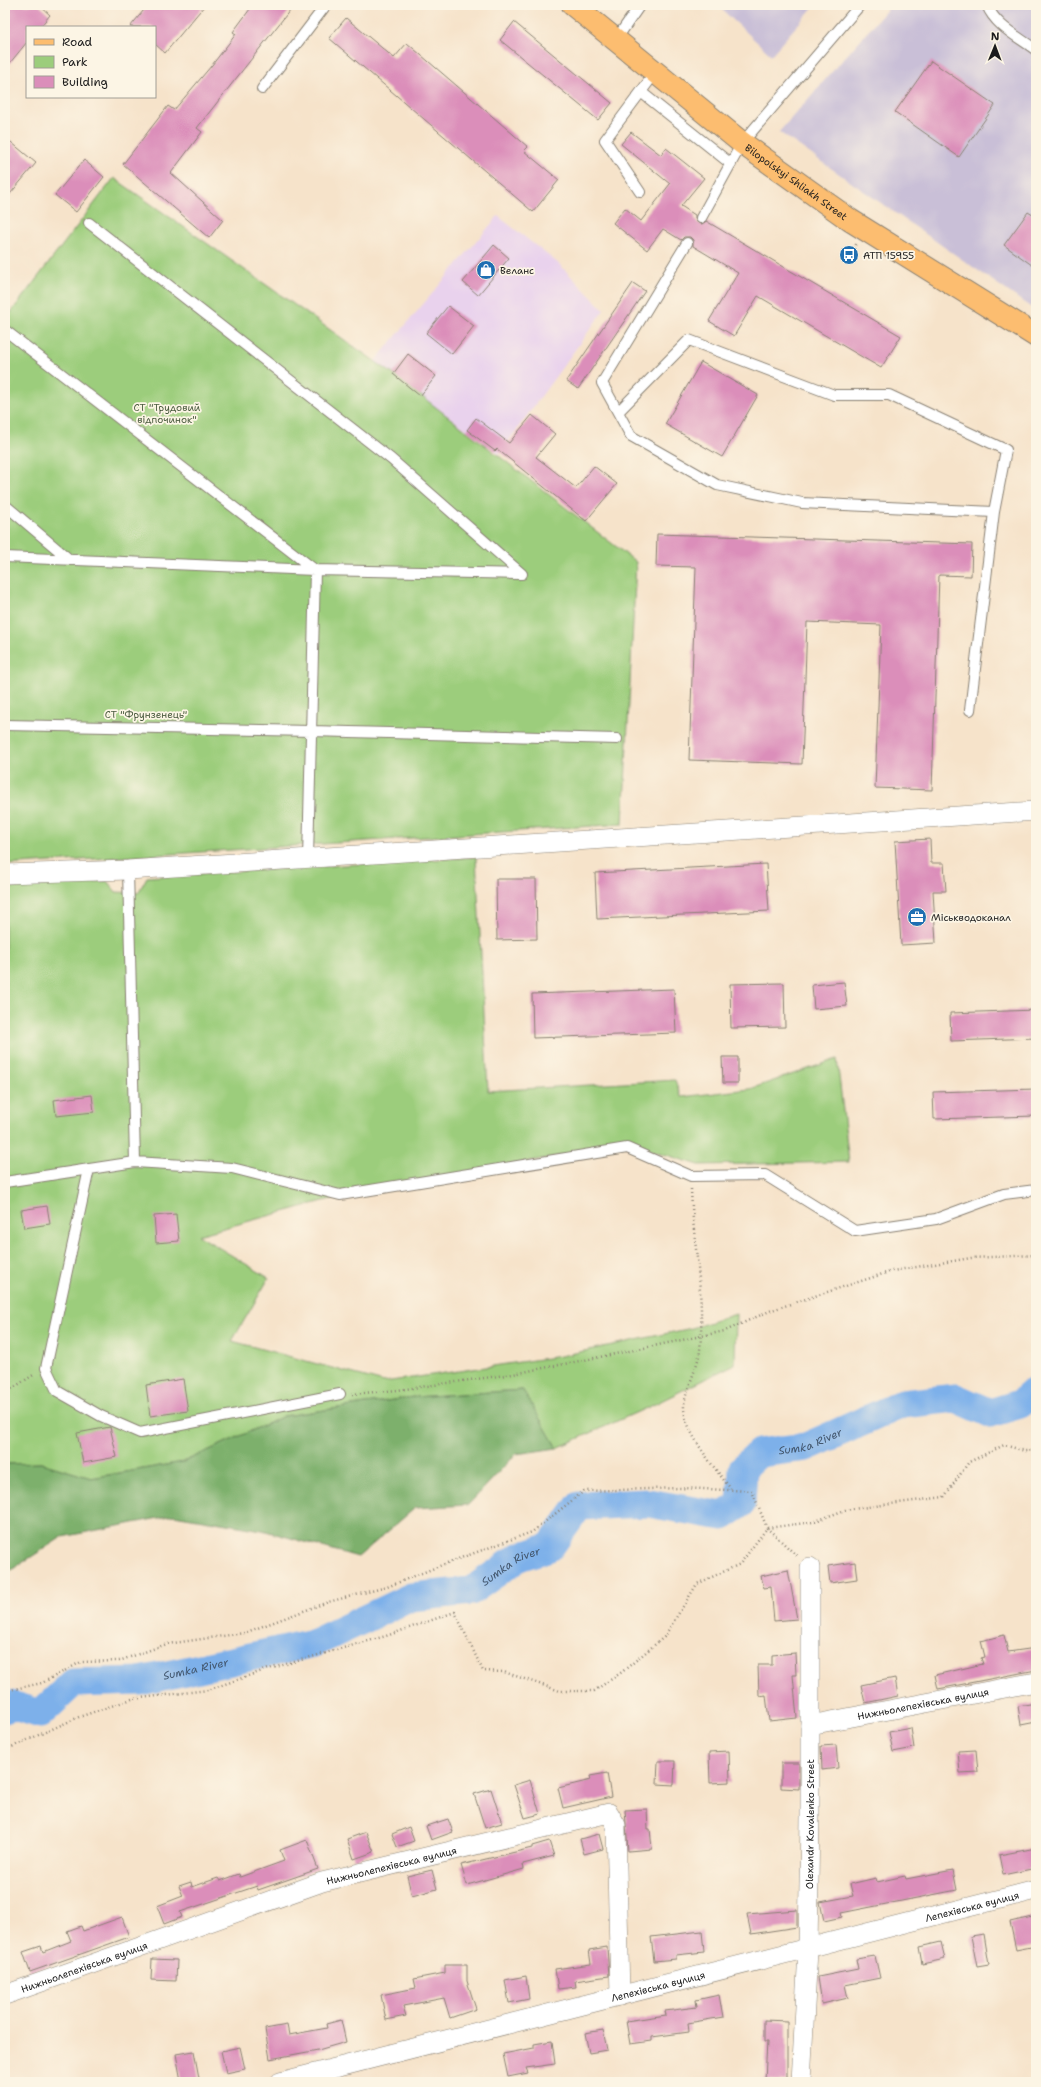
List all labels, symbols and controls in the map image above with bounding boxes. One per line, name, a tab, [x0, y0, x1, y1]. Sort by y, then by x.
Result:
legend	[26, 26, 156, 98]
north arrow	[975, 26, 1015, 66]
text: N	[991, 29, 1000, 44]
text: Road	[62, 34, 93, 50]
text: Park	[62, 54, 88, 70]
text: Building	[62, 74, 108, 90]
street label: Bilopolskyi Shliakh Street	[742, 141, 850, 223]
bus stop icon: АТП 15955	[838, 244, 860, 266]
place label: АТП 15955	[863, 249, 914, 262]
shop icon: Веланс	[475, 259, 497, 281]
place label: Веланс	[500, 264, 534, 277]
park label: СТ "Трудовий відпочинок"	[134, 401, 201, 426]
park label: СТ "Фрунзенець"	[105, 708, 187, 721]
office icon: Міськводоканал	[906, 906, 928, 928]
place label: Міськводоканал	[931, 911, 1011, 924]
water label: Sumka River	[778, 1424, 845, 1458]
water label: Sumka River	[478, 1543, 543, 1589]
water label: Sumka River	[162, 1655, 231, 1684]
street label: Нижньолепехівська вулиця	[856, 1685, 990, 1723]
street label: Olexandr Kovalenko Street	[803, 1759, 817, 1889]
street label: Нижньолепехівська вулиця	[325, 1844, 458, 1888]
street label: Лепехівська вулиця	[924, 1889, 1021, 1925]
street label: Нижньолепехівська вулиця	[19, 1939, 149, 1996]
street label: Лепехівська вулиця	[610, 1968, 706, 2005]

